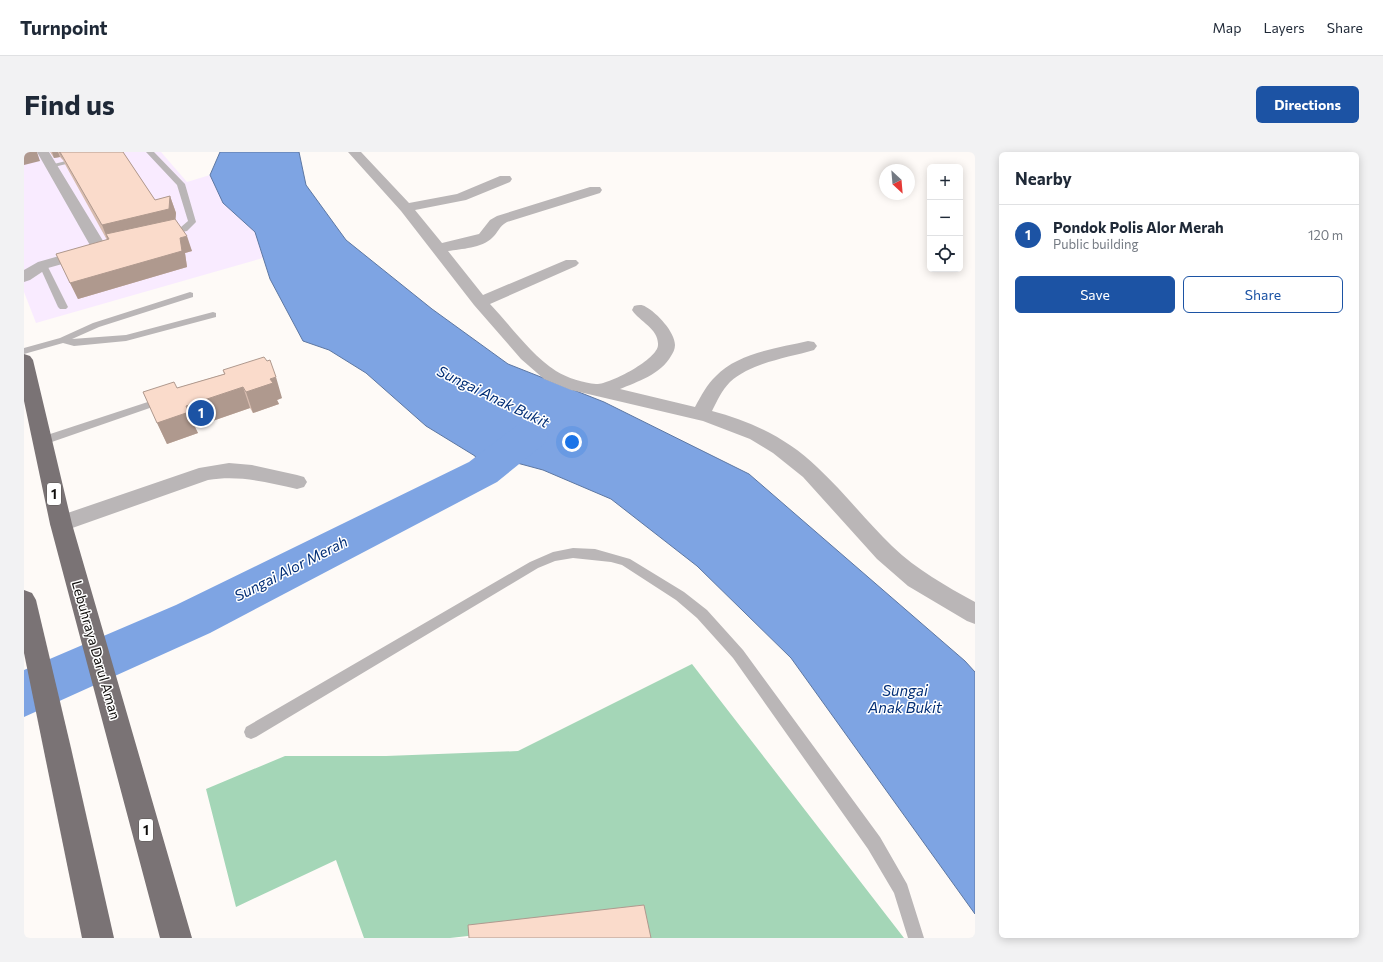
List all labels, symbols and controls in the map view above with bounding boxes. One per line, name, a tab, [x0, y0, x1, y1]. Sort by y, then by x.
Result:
text: Turnpoint	[20, 16, 108, 39]
text: Map	[1213, 19, 1241, 36]
text: Layers	[1263, 19, 1305, 36]
text: Share	[1327, 19, 1363, 36]
button: Directions	[1256, 86, 1359, 123]
text: Find us	[24, 87, 115, 121]
north arrow	[879, 164, 915, 200]
map controls	[927, 164, 963, 272]
button: +	[927, 164, 963, 200]
text: Nearby	[1015, 168, 1072, 189]
button: −	[927, 200, 963, 236]
text: Pondok Polis Alor Merah	[1053, 218, 1224, 236]
text: 1	[1025, 227, 1031, 243]
text: 120 m	[1308, 227, 1343, 243]
button: locate	[927, 236, 963, 272]
text: Public building	[1053, 236, 1139, 252]
button: Save	[1015, 276, 1175, 313]
button: Share	[1183, 276, 1343, 313]
water label: Sungai Anak Bukit	[434, 361, 553, 431]
pin: 1	[188, 398, 214, 428]
your location	[562, 432, 582, 452]
road number: 1	[47, 483, 61, 505]
water label: Sungai Alor Merah	[231, 532, 350, 604]
street label: Lebuhraya Darul Aman	[68, 578, 124, 721]
water label: Sungai Anak Bukit	[867, 681, 943, 716]
road number: 1	[139, 819, 153, 841]

